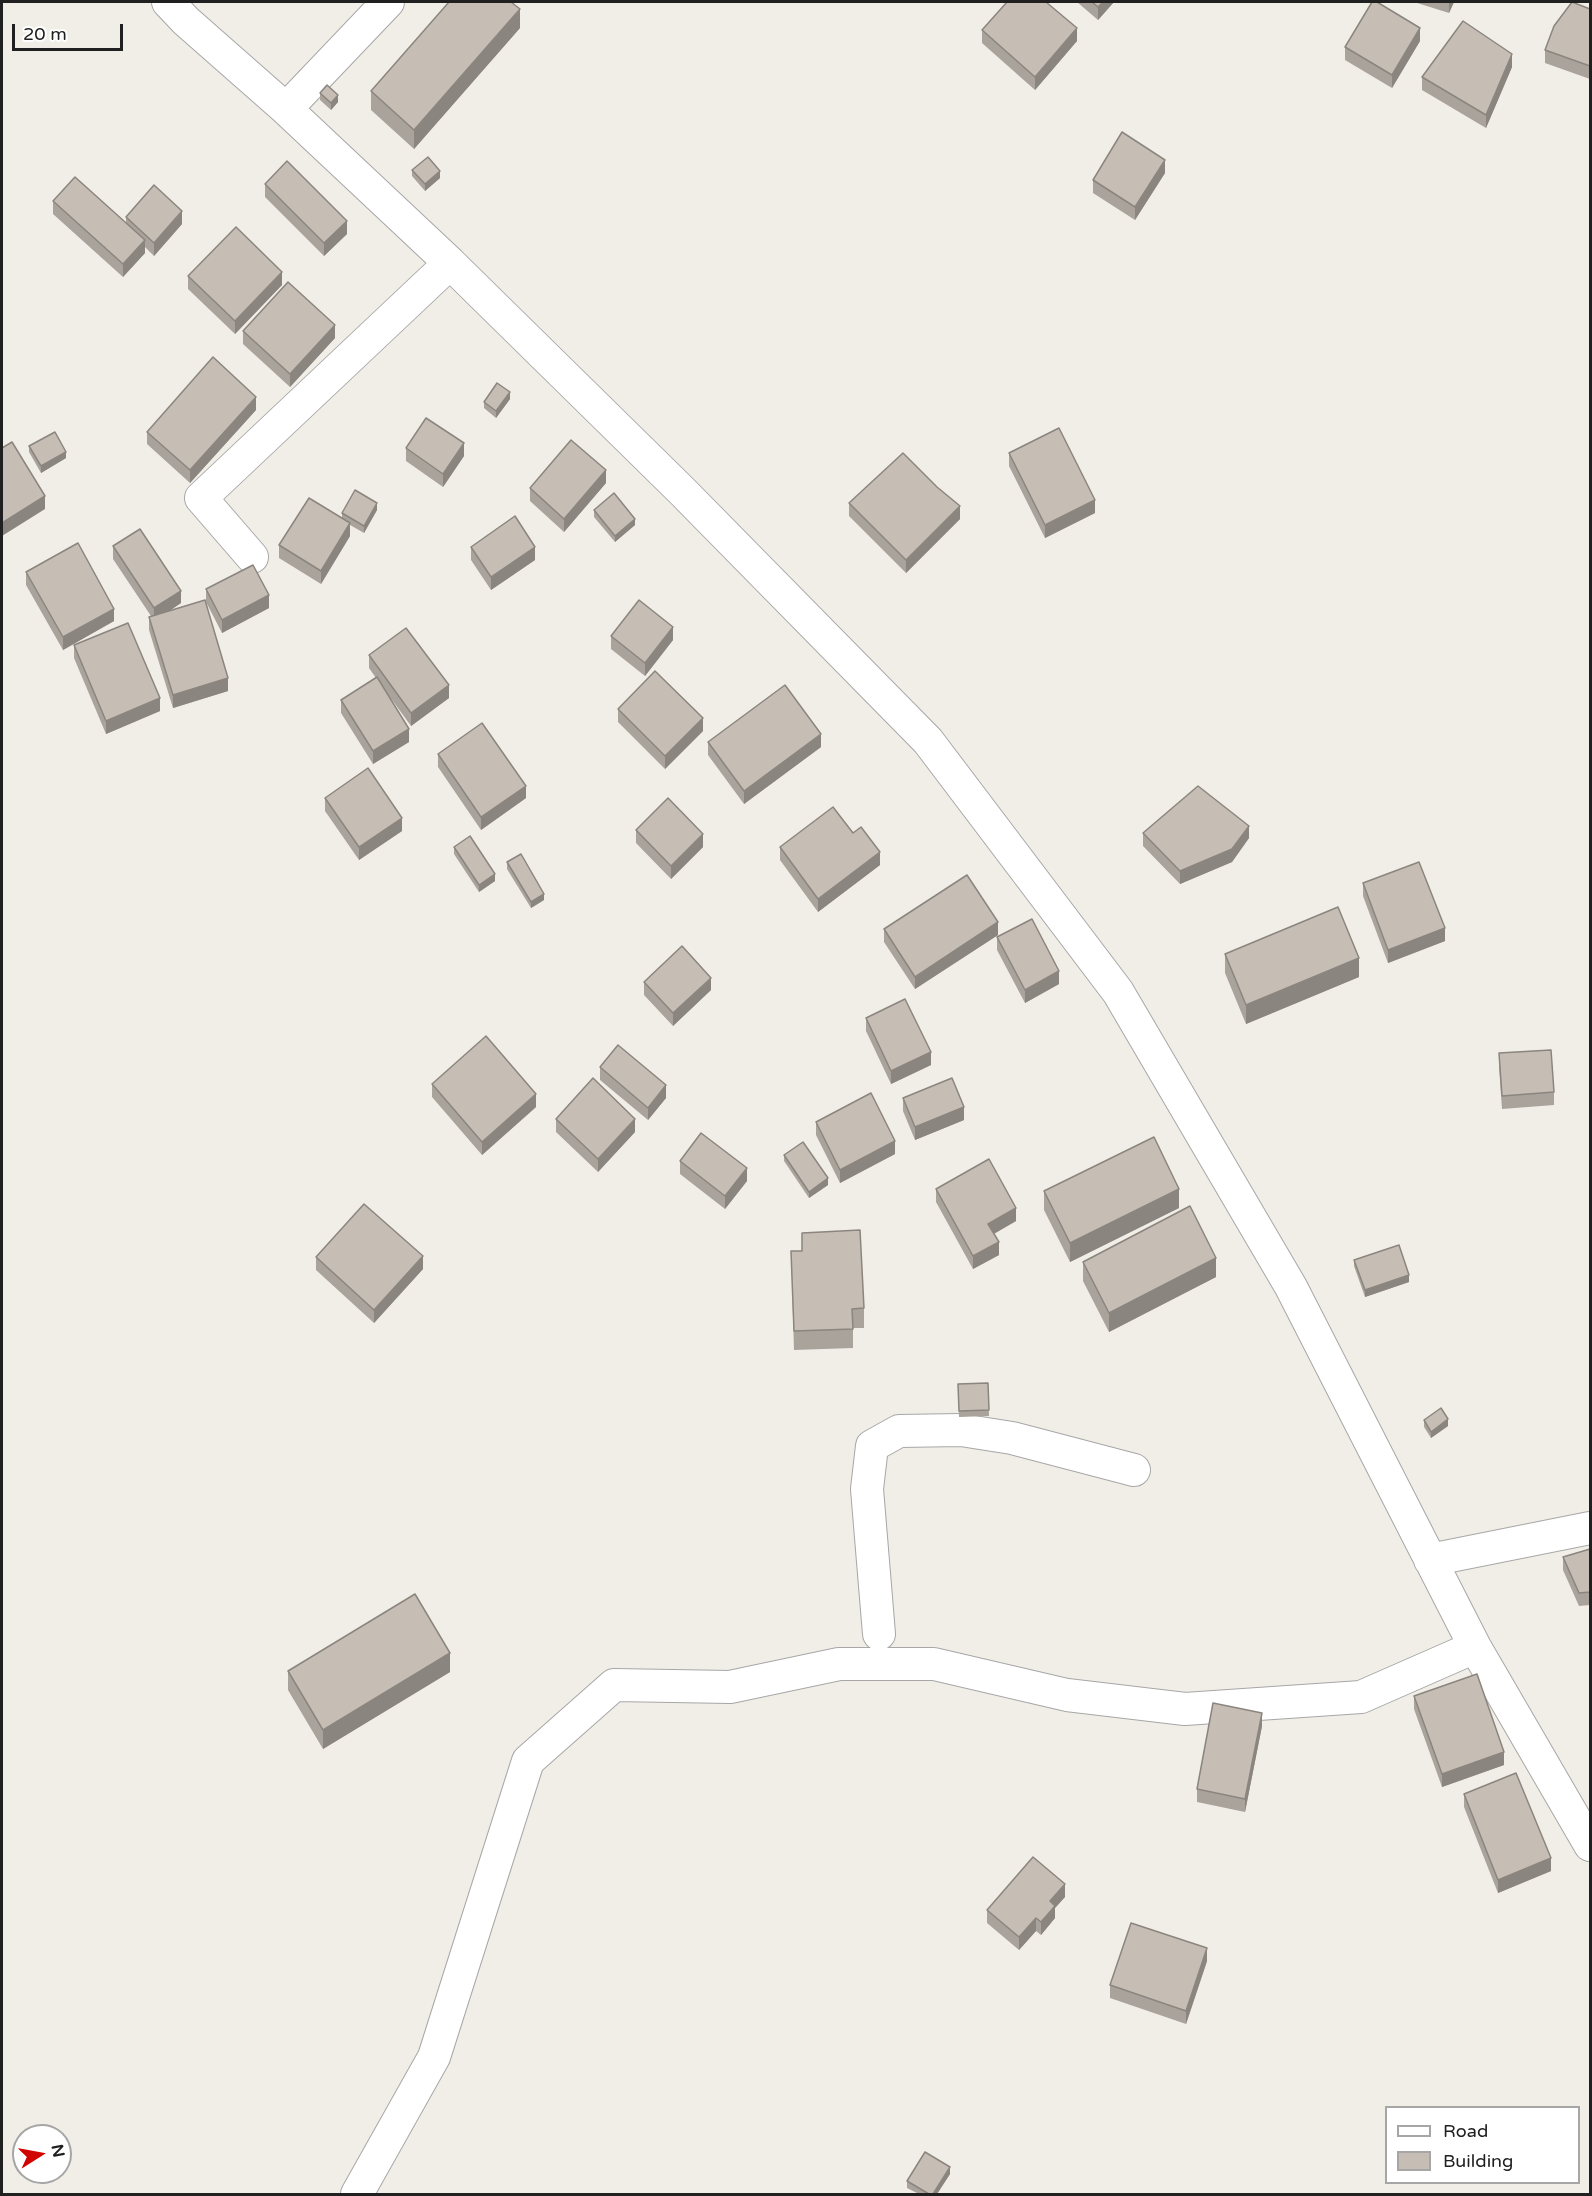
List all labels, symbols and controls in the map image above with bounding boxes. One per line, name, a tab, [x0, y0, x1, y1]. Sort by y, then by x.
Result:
scale bar	[15, 12, 126, 50]
text: 20 m	[23, 23, 67, 45]
legend	[1385, 2106, 1580, 2184]
text: Road	[1443, 2120, 1488, 2142]
north arrow	[12, 2124, 72, 2184]
text: N	[47, 2143, 69, 2159]
text: Building	[1443, 2150, 1513, 2172]

